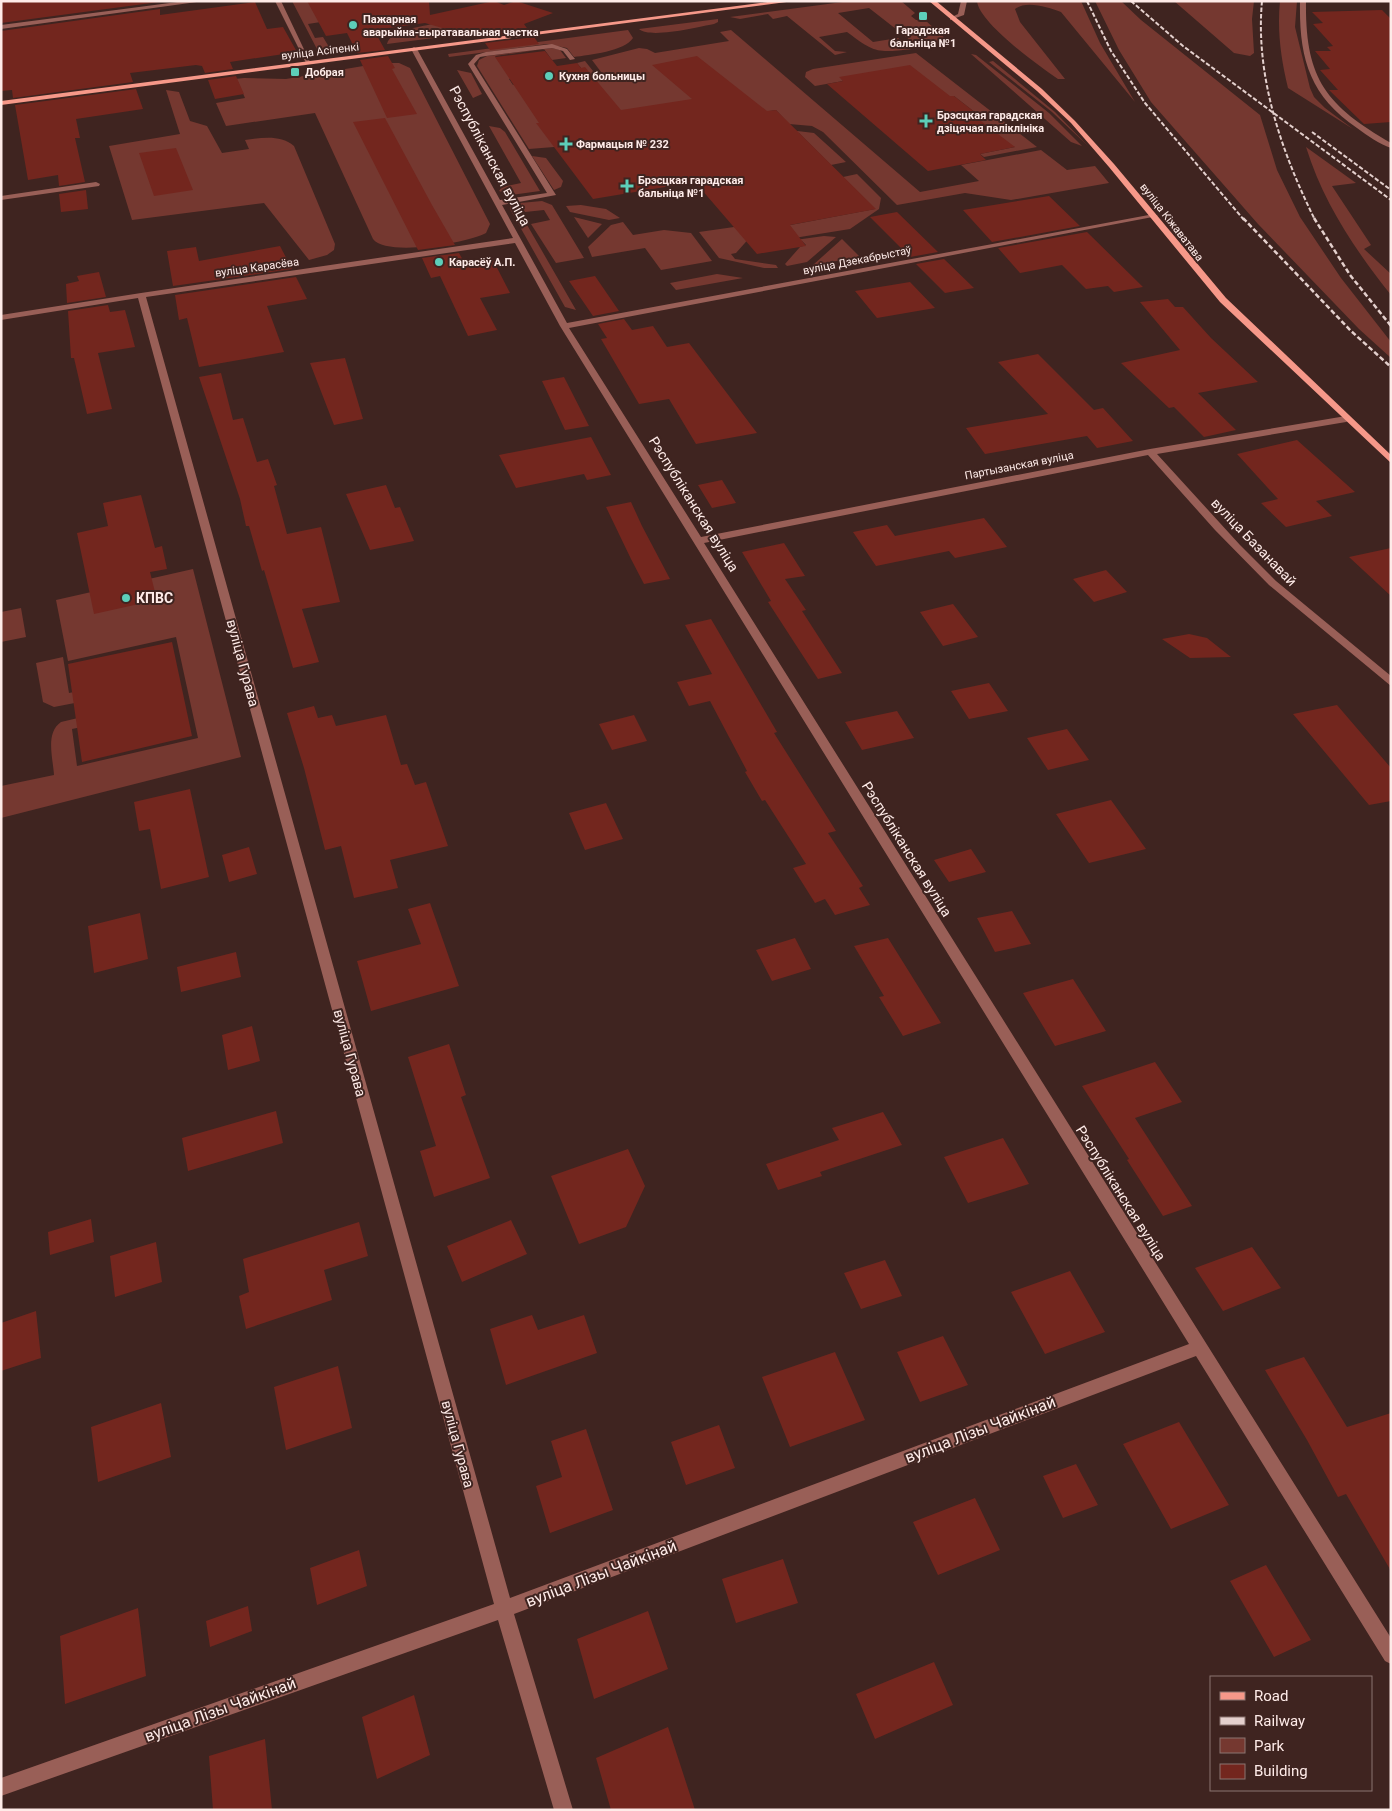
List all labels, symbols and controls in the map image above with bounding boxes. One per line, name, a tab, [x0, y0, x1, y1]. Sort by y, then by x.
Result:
marker: Гарадская бальніца №1	[917, 10, 929, 22]
place label: Пажарная аварыйна-выратавальная частка	[363, 13, 539, 39]
marker: Пажарная аварыйна-выратавальная частка	[347, 19, 359, 31]
place label: Гарадская бальніца №1	[890, 24, 956, 50]
street label: вуліца Асіпенкі	[280, 40, 360, 63]
marker: Добрая	[289, 66, 301, 78]
place label: Добрая	[305, 66, 344, 79]
marker: Кухня больницы	[543, 70, 555, 82]
place label: Кухня больницы	[559, 70, 645, 83]
street label: Рэспубліканская вуліца	[446, 83, 534, 229]
place label: Брэсцкая гарадская дзіцячая паліклініка	[937, 109, 1044, 135]
marker: Брэсцкая гарадская дзіцячая паліклініка	[919, 114, 933, 128]
marker: Фармацыя № 232	[560, 138, 572, 150]
place label: Фармацыя № 232	[576, 138, 669, 151]
place label: Брэсцкая гарадская бальніца №1	[638, 174, 744, 200]
marker: Брэсцкая гарадская бальніца №1	[620, 179, 634, 193]
street label: вуліца Кіжаватава	[1137, 181, 1206, 264]
street label: вуліца Дзекабрыстаў	[802, 243, 913, 277]
street label: вуліца Карасёва	[214, 255, 300, 280]
marker: Карасёў А.П.	[433, 256, 445, 268]
place label: Карасёў А.П.	[449, 256, 516, 269]
street label: Рэспубліканская вуліца	[646, 434, 742, 574]
street label: Партызанская вуліца	[964, 449, 1075, 482]
street label: вуліца Базанавай	[1208, 495, 1300, 589]
place label: КПВС	[136, 590, 173, 606]
marker: КПВС	[120, 592, 132, 604]
street label: вуліца Гурава	[224, 618, 262, 708]
street label: Рэспубліканская вуліца	[859, 779, 955, 919]
street label: вуліца Гурава	[331, 1008, 369, 1098]
street label: Рэспубліканская вуліца	[1073, 1123, 1169, 1263]
street label: вуліца Лізы Чайкінай	[902, 1392, 1058, 1467]
street label: вуліца Гурава	[439, 1399, 477, 1489]
street label: вуліца Лізы Чайкінай	[523, 1536, 679, 1611]
street label: вуліца Лізы Чайкінай	[142, 1673, 299, 1746]
legend	[1210, 1676, 1372, 1791]
text: Road	[1254, 1687, 1288, 1705]
text: Railway	[1254, 1712, 1305, 1730]
text: Park	[1254, 1737, 1285, 1755]
text: Building	[1254, 1762, 1308, 1780]

